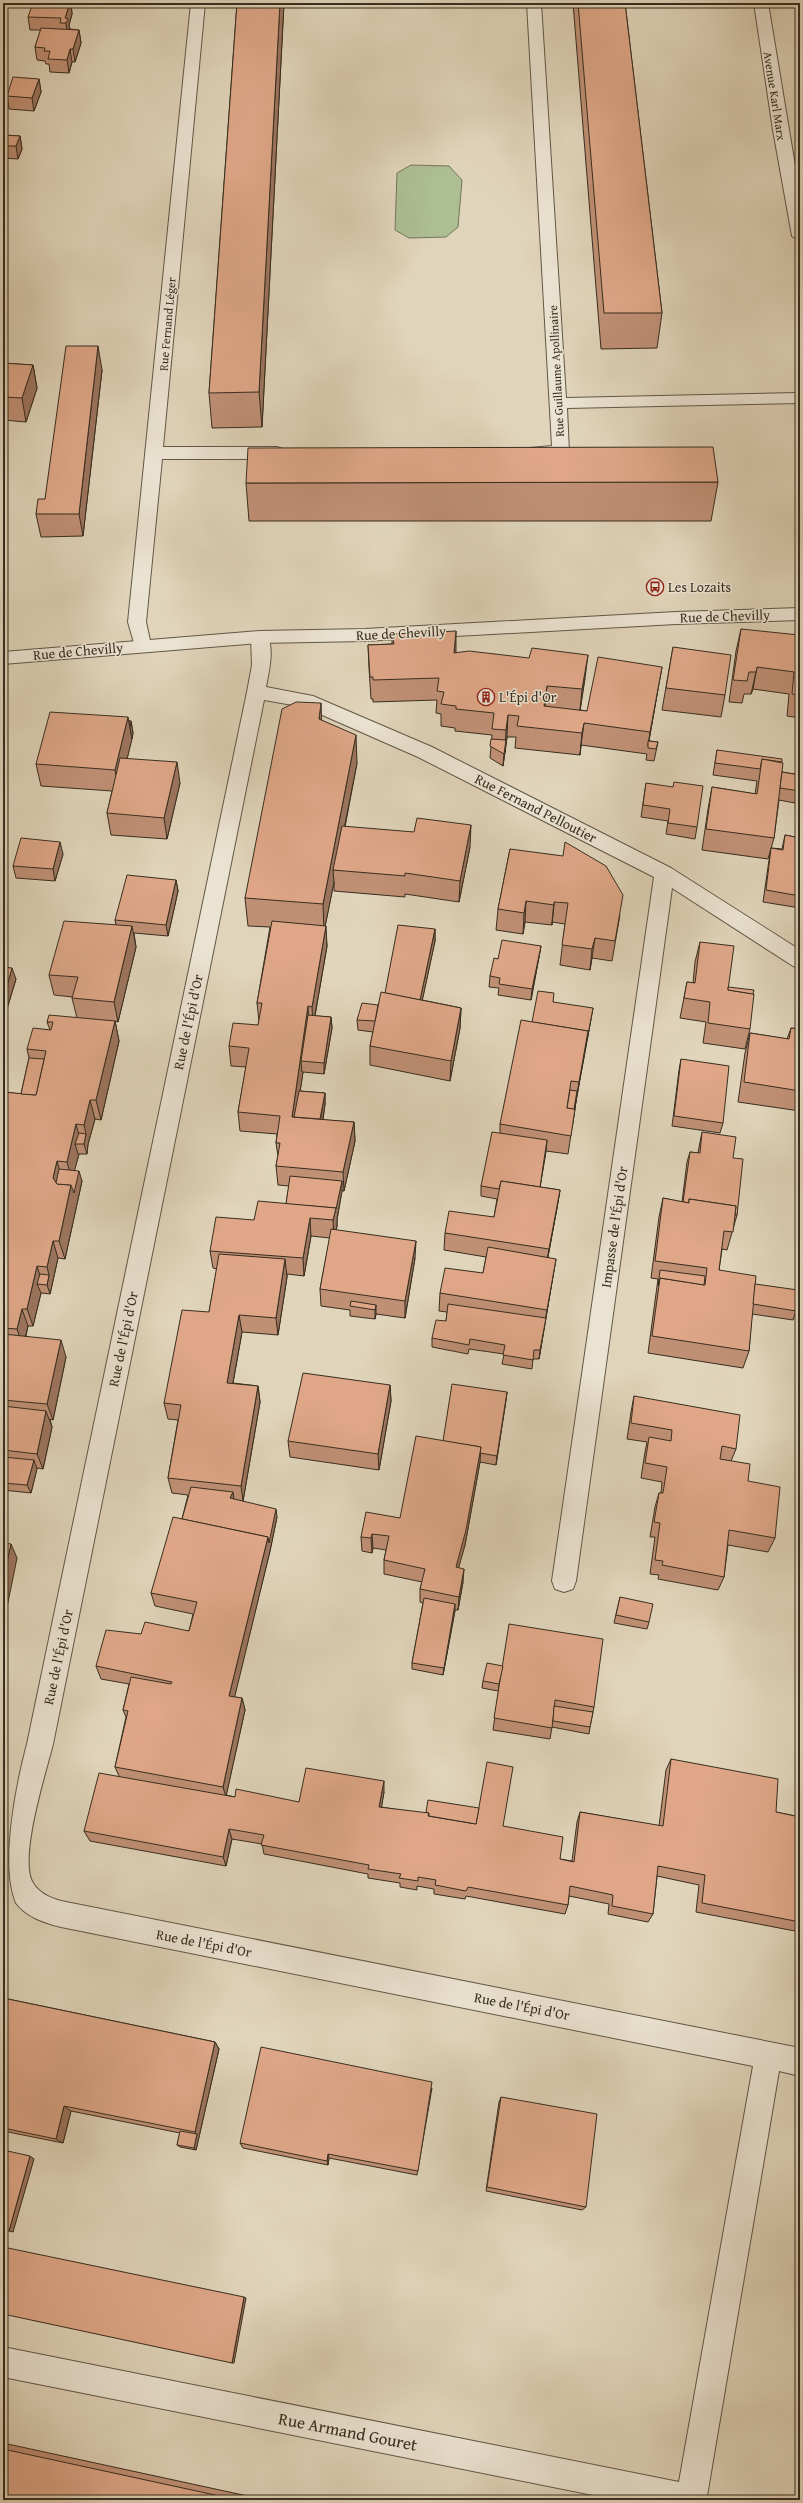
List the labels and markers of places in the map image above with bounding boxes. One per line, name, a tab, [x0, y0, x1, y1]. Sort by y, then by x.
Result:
bus stop icon: Les Lozaits	[645, 577, 665, 597]
place label: Les Lozaits	[668, 577, 731, 597]
building icon: L'Épi d'Or	[476, 687, 496, 707]
place label: L'Épi d'Or	[499, 687, 557, 707]

